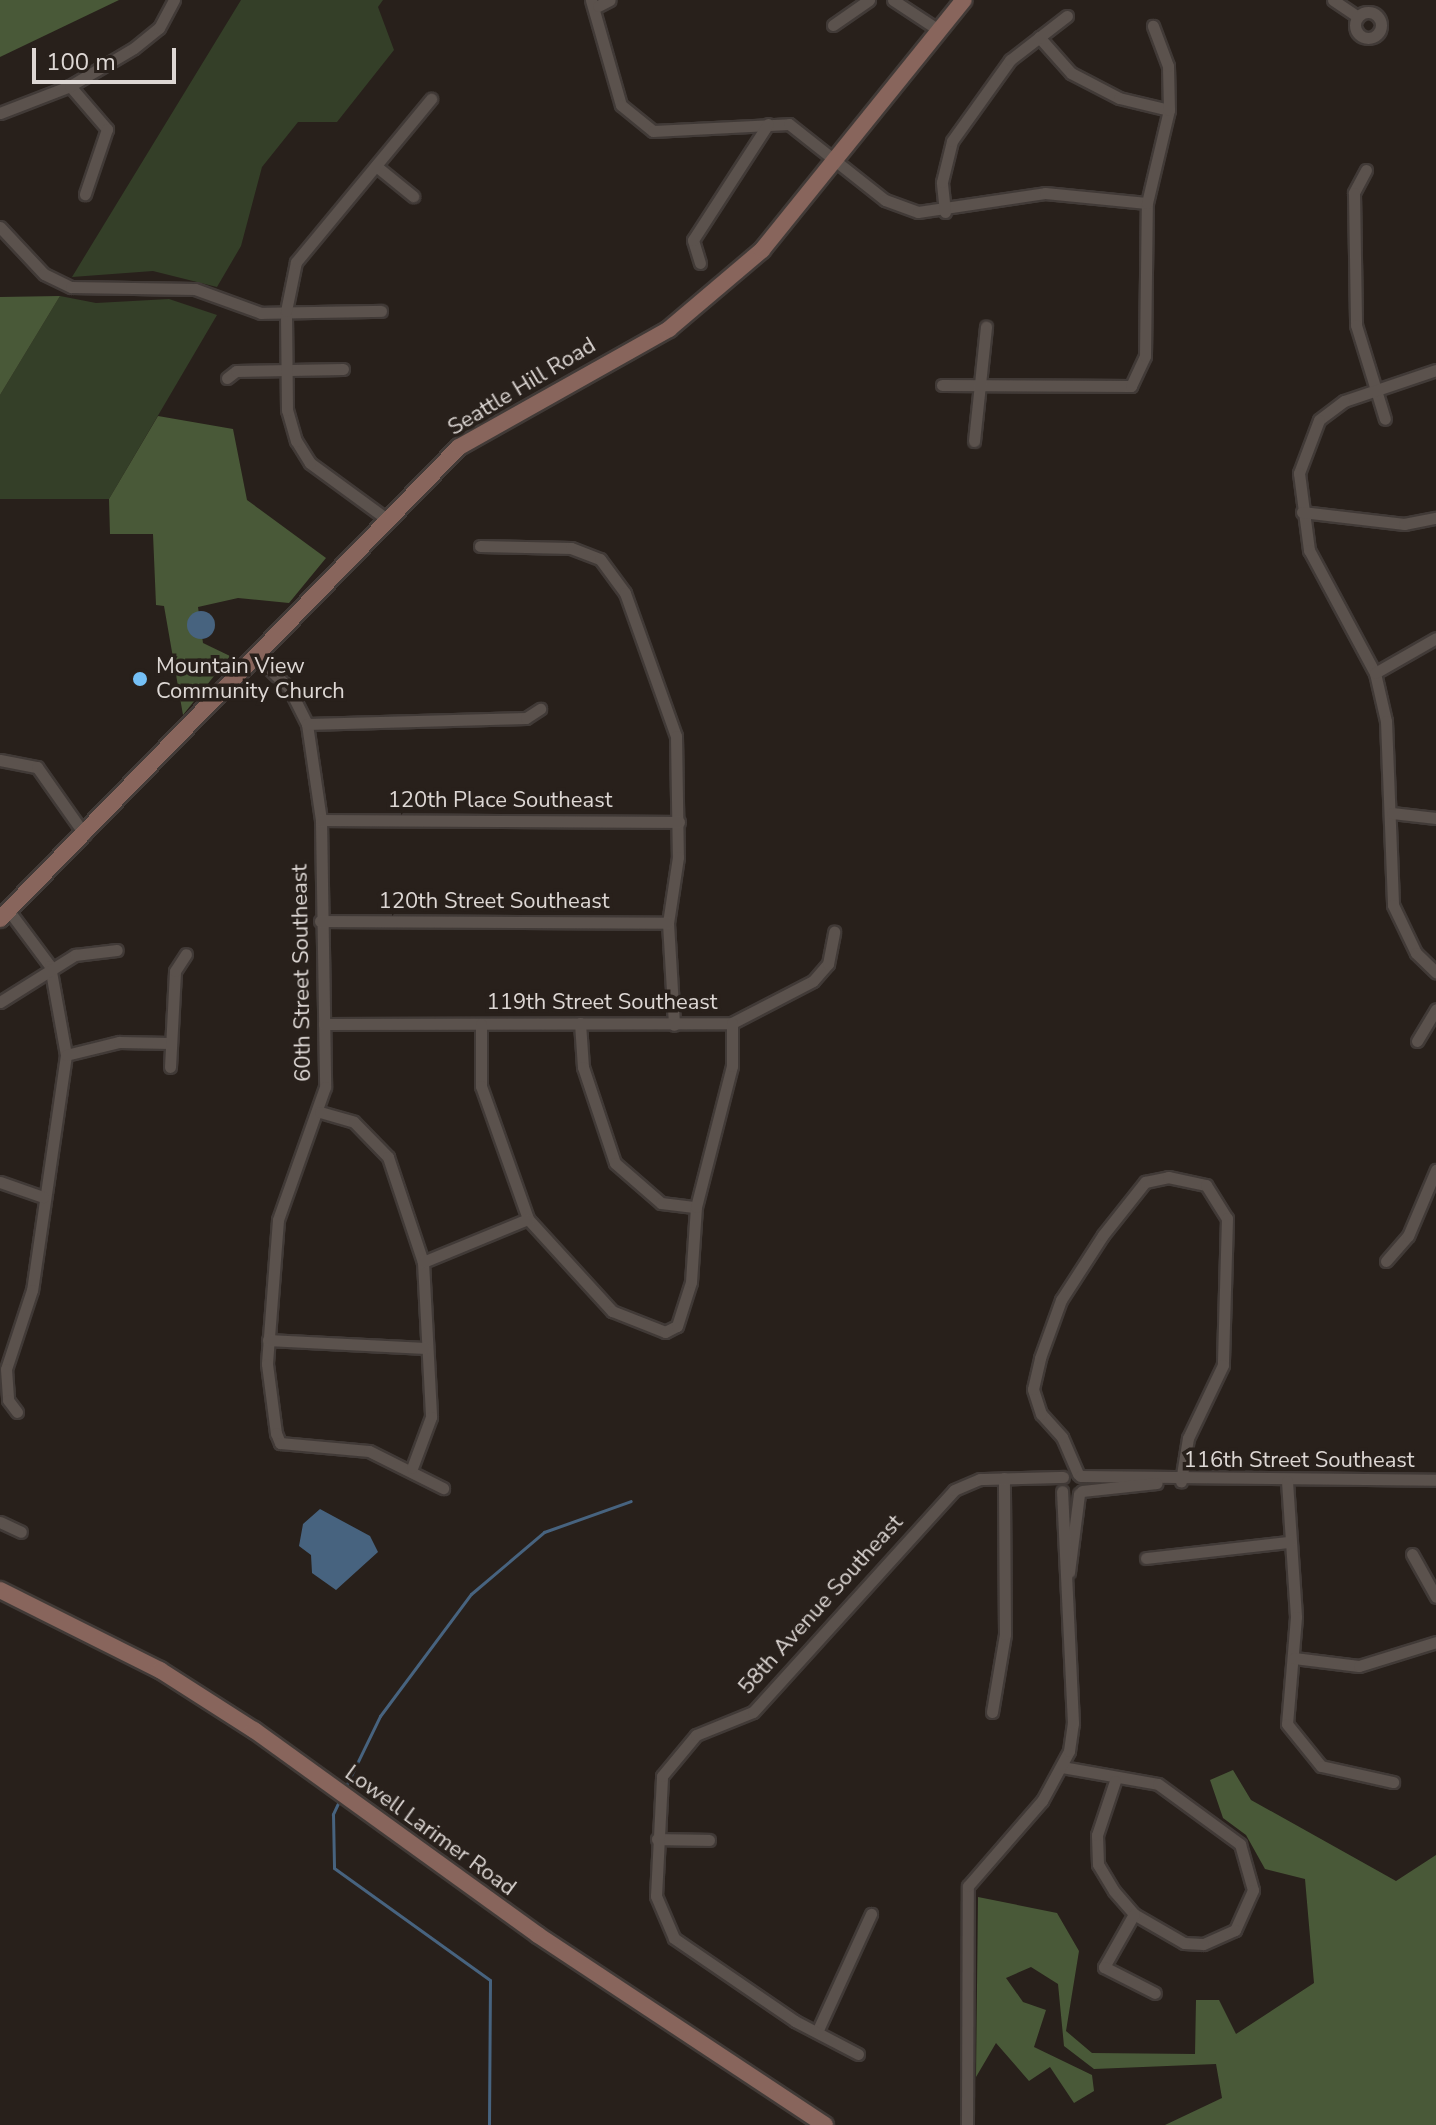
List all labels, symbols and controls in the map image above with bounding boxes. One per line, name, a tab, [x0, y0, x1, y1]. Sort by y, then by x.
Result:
scale bar	[36, 32, 180, 82]
text: 100 m	[46, 46, 116, 78]
street label: Seattle Hill Road	[443, 333, 601, 441]
place label: Mountain View Community Church	[156, 653, 345, 704]
marker: Mountain View Community Church	[131, 670, 149, 688]
street label: 120th Place Southeast	[388, 788, 612, 814]
street label: 60th Street Southeast	[287, 864, 317, 1082]
street label: 120th Street Southeast	[379, 889, 609, 915]
street label: 119th Street Southeast	[487, 990, 717, 1016]
street label: 116th Street Southeast	[1184, 1448, 1414, 1474]
street label: 58th Avenue Southeast	[733, 1510, 909, 1700]
street label: Lowell Larimer Road	[340, 1760, 520, 1902]

